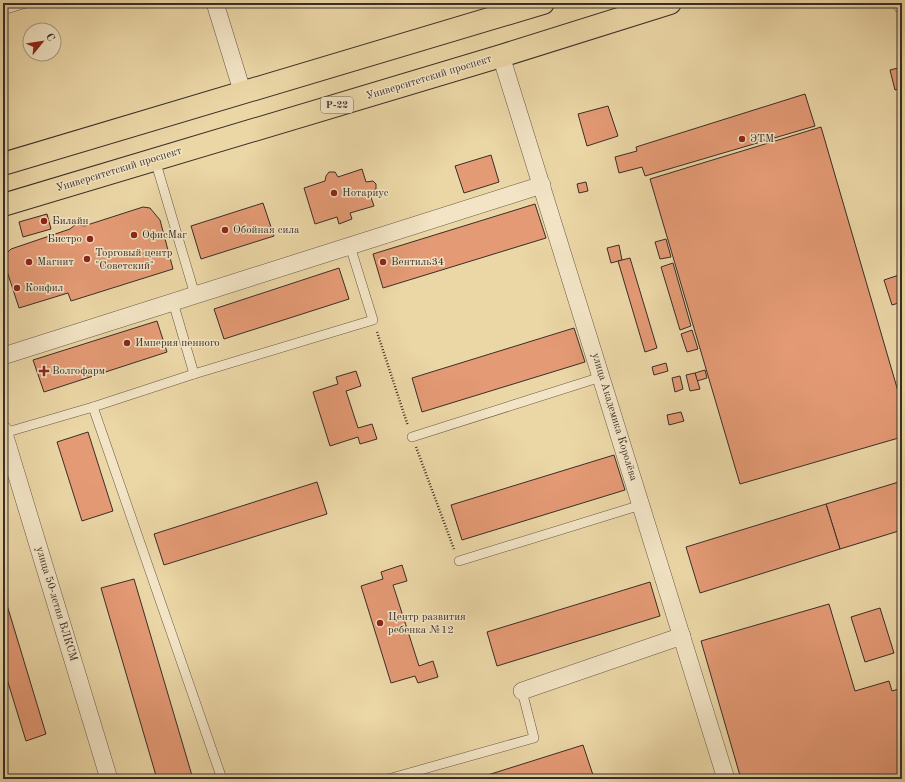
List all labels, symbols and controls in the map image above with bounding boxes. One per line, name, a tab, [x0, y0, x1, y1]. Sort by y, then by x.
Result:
north arrow	[22, 22, 62, 62]
text: С	[43, 32, 56, 44]
street label: Университетский проспект	[365, 54, 493, 102]
road number: Р-22	[321, 97, 353, 113]
marker: ЭТМ	[737, 134, 747, 144]
place label: ЭТМ	[750, 134, 774, 145]
street label: Университетский проспект	[55, 146, 183, 194]
marker: Нотариус	[329, 188, 339, 198]
place label: Нотариус	[342, 188, 389, 199]
marker: Билайн	[39, 216, 49, 226]
place label: Билайн	[52, 216, 89, 227]
marker: Обойная сила	[220, 225, 230, 235]
place label: Обойная сила	[233, 225, 300, 236]
marker: ОфисМаг	[129, 230, 139, 240]
place label: ОфисМаг	[142, 230, 187, 241]
place label: Бистро	[47, 234, 82, 245]
marker: Бистро	[85, 234, 95, 244]
place label: Торговый центр "Советский"	[95, 248, 173, 272]
marker: Торговый центр "Советский"	[82, 254, 92, 264]
marker: Магнит	[24, 257, 34, 267]
place label: Магнит	[37, 257, 74, 268]
marker: Вентиль34	[378, 257, 388, 267]
place label: Вентиль34	[391, 257, 444, 268]
marker: Конфил	[12, 283, 22, 293]
place label: Конфил	[25, 283, 64, 294]
marker: Империя пенного	[122, 338, 132, 348]
place label: Империя пенного	[135, 338, 220, 349]
street label: улица Академика Королёва	[589, 352, 639, 483]
marker: Волгофарм	[39, 366, 49, 376]
place label: Волгофарм	[52, 366, 105, 377]
street label: улица 50-летия ВЛКСМ	[33, 545, 79, 663]
place label: Центр развития ребенка №12	[388, 612, 466, 636]
marker: Центр развития ребенка №12	[375, 618, 385, 628]

